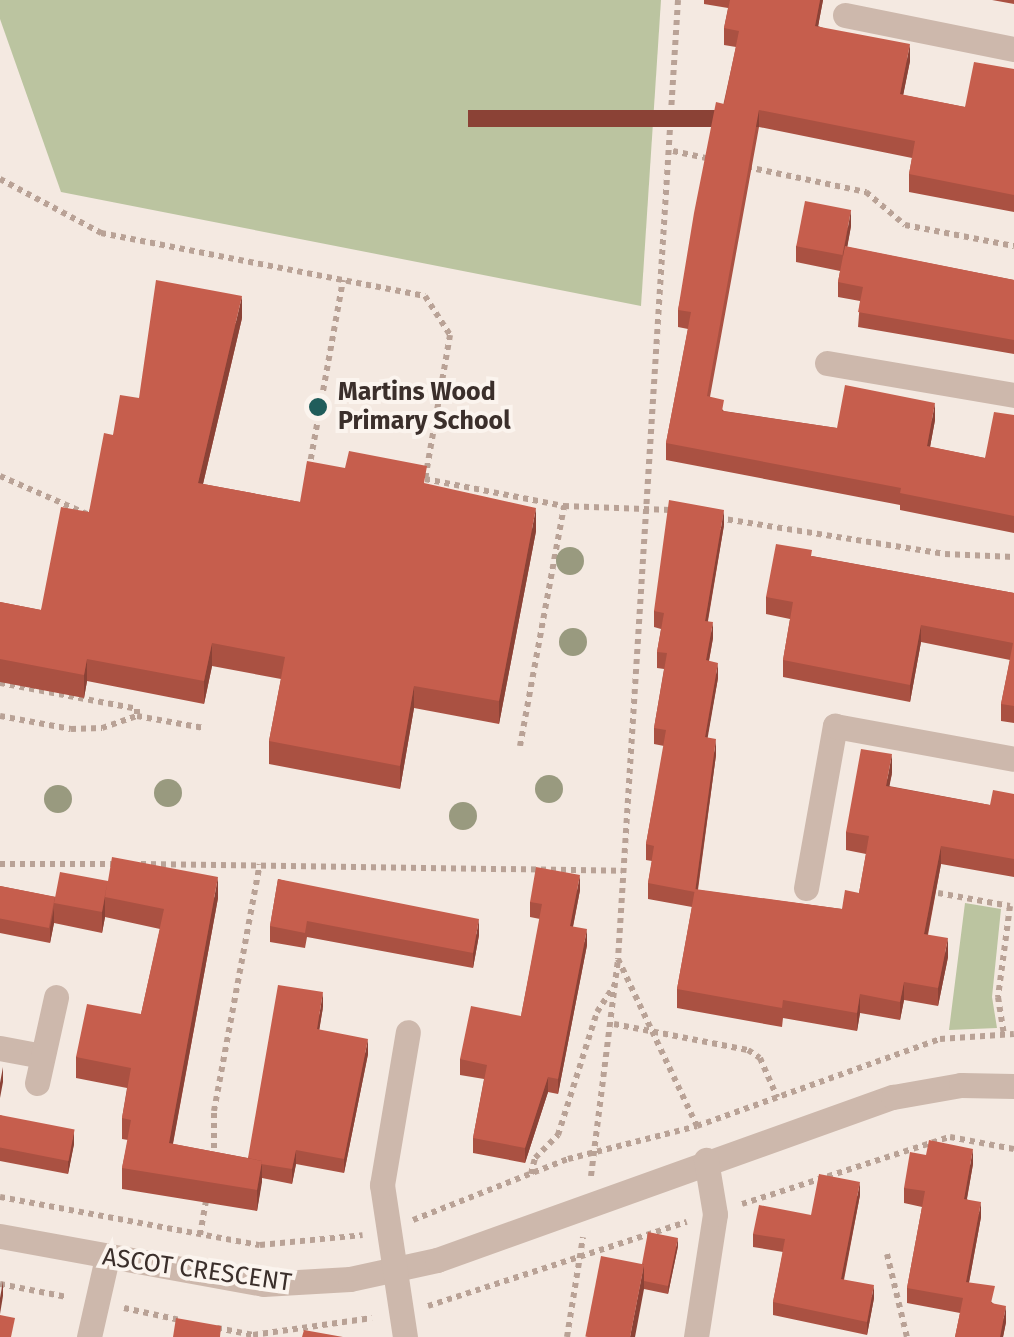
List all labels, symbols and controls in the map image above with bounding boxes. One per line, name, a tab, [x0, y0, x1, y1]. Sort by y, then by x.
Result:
place label: Martins Wood Primary School	[338, 378, 511, 437]
marker: Martins Wood Primary School	[307, 396, 329, 418]
street label: ASCOT CRESCENT	[101, 1242, 293, 1298]

